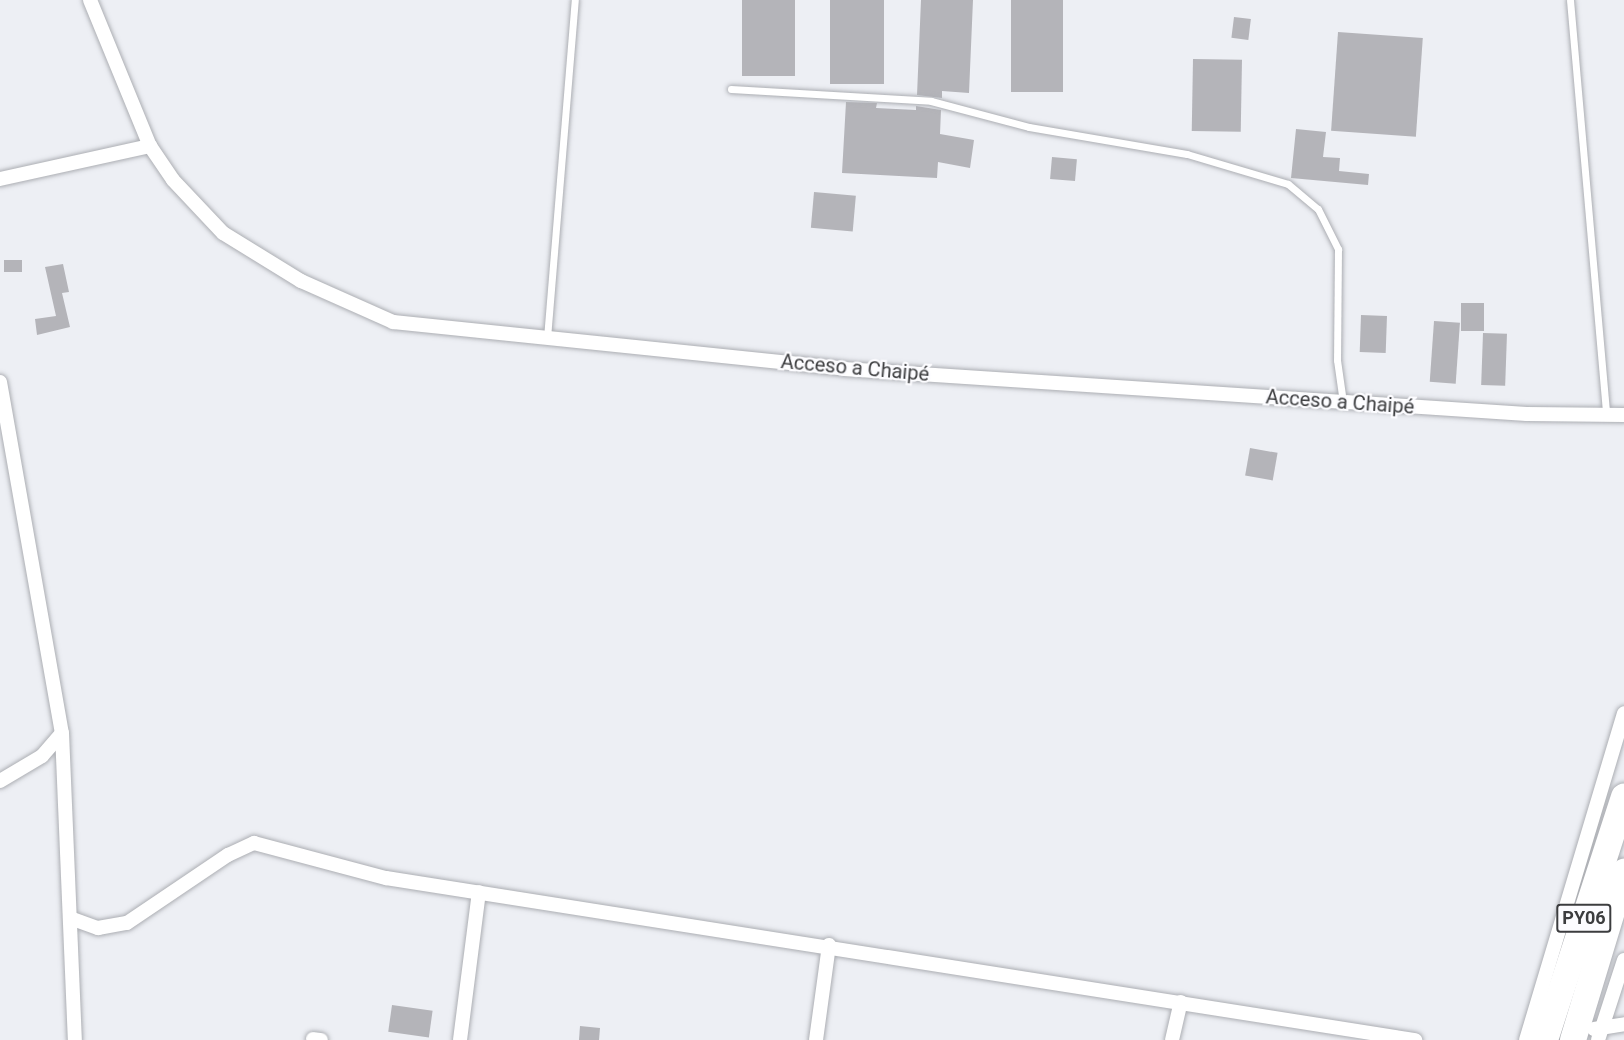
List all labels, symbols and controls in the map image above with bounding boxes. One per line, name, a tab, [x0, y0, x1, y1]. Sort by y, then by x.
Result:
street label: Acceso a Chaipé	[780, 350, 930, 386]
street label: Acceso a Chaipé	[1265, 385, 1415, 419]
road number: PY06	[1556, 903, 1612, 933]

